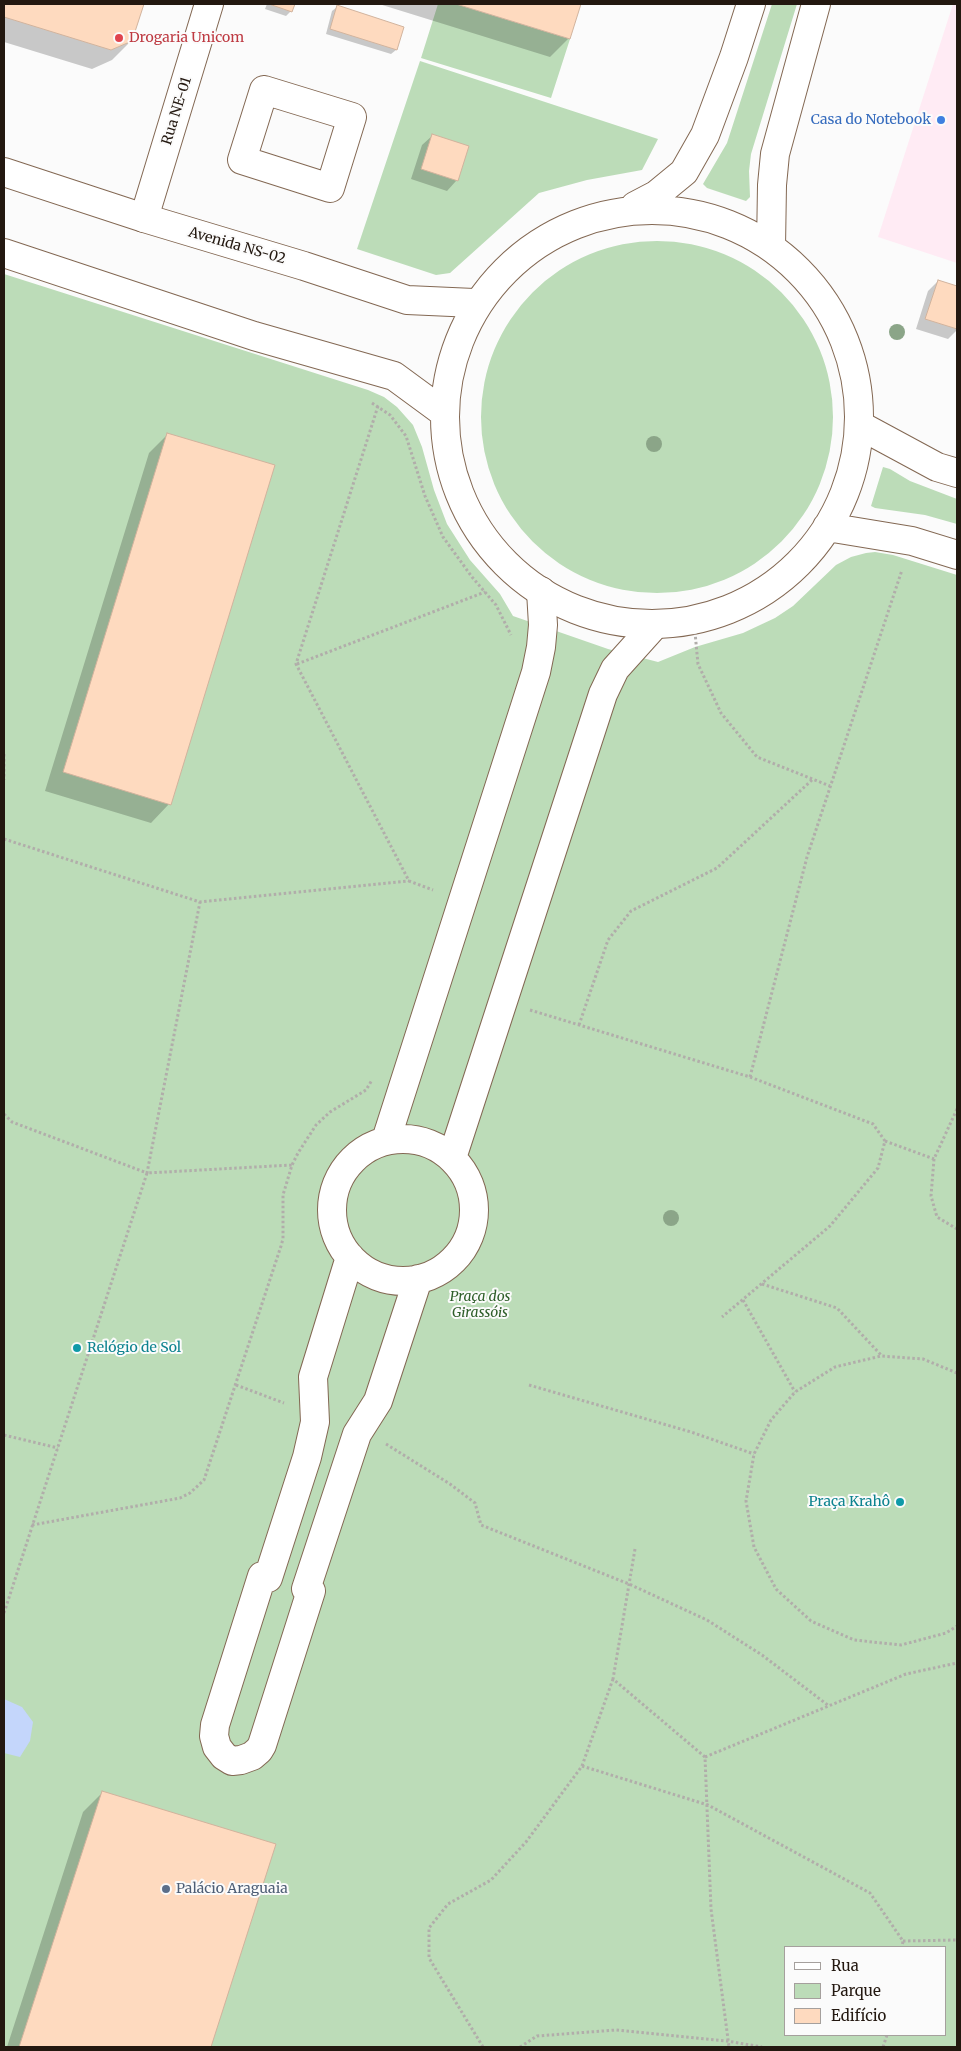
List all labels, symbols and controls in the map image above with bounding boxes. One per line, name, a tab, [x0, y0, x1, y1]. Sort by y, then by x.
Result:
place label: Drogaria Unicom	[129, 30, 244, 46]
marker: Drogaria Unicom	[113, 32, 125, 44]
street label: Rua NE-01	[159, 75, 195, 147]
place label: Casa do Notebook	[811, 112, 931, 128]
marker: Casa do Notebook	[935, 114, 947, 126]
street label: Avenida NS-02	[187, 224, 287, 268]
park label: Praça dos Girassóis	[450, 1289, 510, 1321]
place label: Relógio de Sol	[87, 1340, 181, 1356]
marker: Relógio de Sol	[71, 1342, 83, 1354]
place label: Praça Krahô	[808, 1494, 890, 1510]
marker: Praça Krahô	[894, 1496, 906, 1508]
place label: Palácio Araguaia	[176, 1881, 288, 1897]
marker: Palácio Araguaia	[160, 1883, 172, 1895]
legend	[784, 1946, 946, 2036]
text: Rua	[831, 1956, 859, 1975]
text: Parque	[831, 1981, 881, 2000]
text: Edifício	[831, 2006, 886, 2025]

